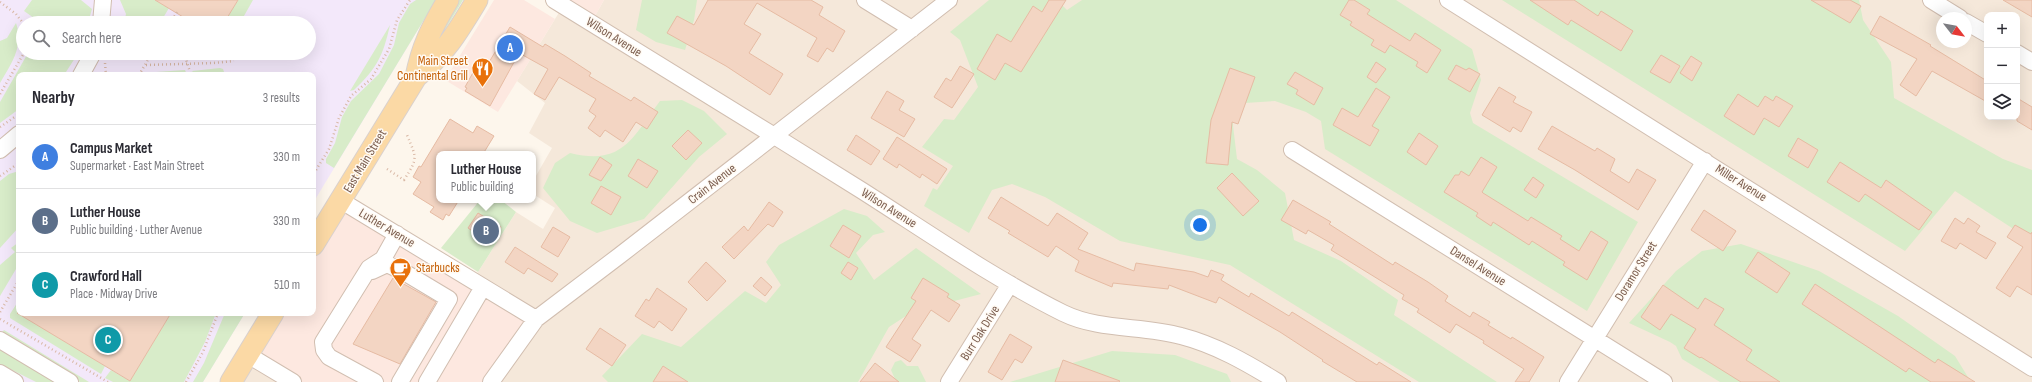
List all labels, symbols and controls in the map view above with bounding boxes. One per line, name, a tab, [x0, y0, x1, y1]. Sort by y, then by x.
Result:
north arrow	[1936, 12, 1972, 48]
map controls	[1984, 12, 2020, 120]
button: +	[1984, 12, 2020, 48]
street label: Wilson Avenue	[583, 14, 645, 60]
search box	[16, 16, 316, 60]
icon: search	[30, 27, 52, 49]
text: Search here	[62, 29, 122, 48]
pin: A	[497, 33, 523, 63]
button: −	[1984, 48, 2020, 84]
place label: Main Street Continental Grill	[397, 53, 468, 84]
restaurant icon: Main Street Continental Grill	[470, 55, 496, 88]
button: layers	[1984, 84, 2020, 120]
text: Nearby	[32, 88, 75, 108]
text: 3 results	[263, 90, 300, 106]
street label: East Main Street	[340, 126, 390, 196]
text: Campus Market	[70, 139, 152, 158]
text: A	[42, 149, 48, 165]
text: 330 m	[273, 149, 300, 165]
popup	[436, 151, 536, 203]
text: Supermarket · East Main Street	[70, 158, 204, 174]
text: Luther House	[451, 160, 521, 179]
street label: Crain Avenue	[685, 160, 739, 208]
street label: Miller Avenue	[1712, 161, 1770, 205]
text: Public building	[451, 179, 514, 195]
street label: Wilson Avenue	[858, 185, 920, 231]
text: Luther House	[70, 203, 141, 222]
street label: Luther Avenue	[356, 205, 418, 251]
text: B	[42, 213, 48, 229]
text: 330 m	[273, 213, 300, 229]
your location	[1190, 215, 1210, 235]
pin: B	[473, 216, 499, 246]
text: Public building · Luther Avenue	[70, 222, 202, 238]
street label: Doramor Street	[1611, 238, 1661, 304]
street label: Dansel Avenue	[1447, 243, 1509, 289]
cafe icon: Starbucks	[388, 255, 414, 288]
place label: Starbucks	[416, 260, 460, 276]
text: Crawford Hall	[70, 267, 142, 286]
text: C	[42, 277, 48, 293]
text: 510 m	[274, 277, 300, 293]
text: Place · Midway Drive	[70, 286, 157, 302]
street label: Burr Oak Drive	[957, 303, 1003, 363]
pin: C	[95, 325, 121, 355]

